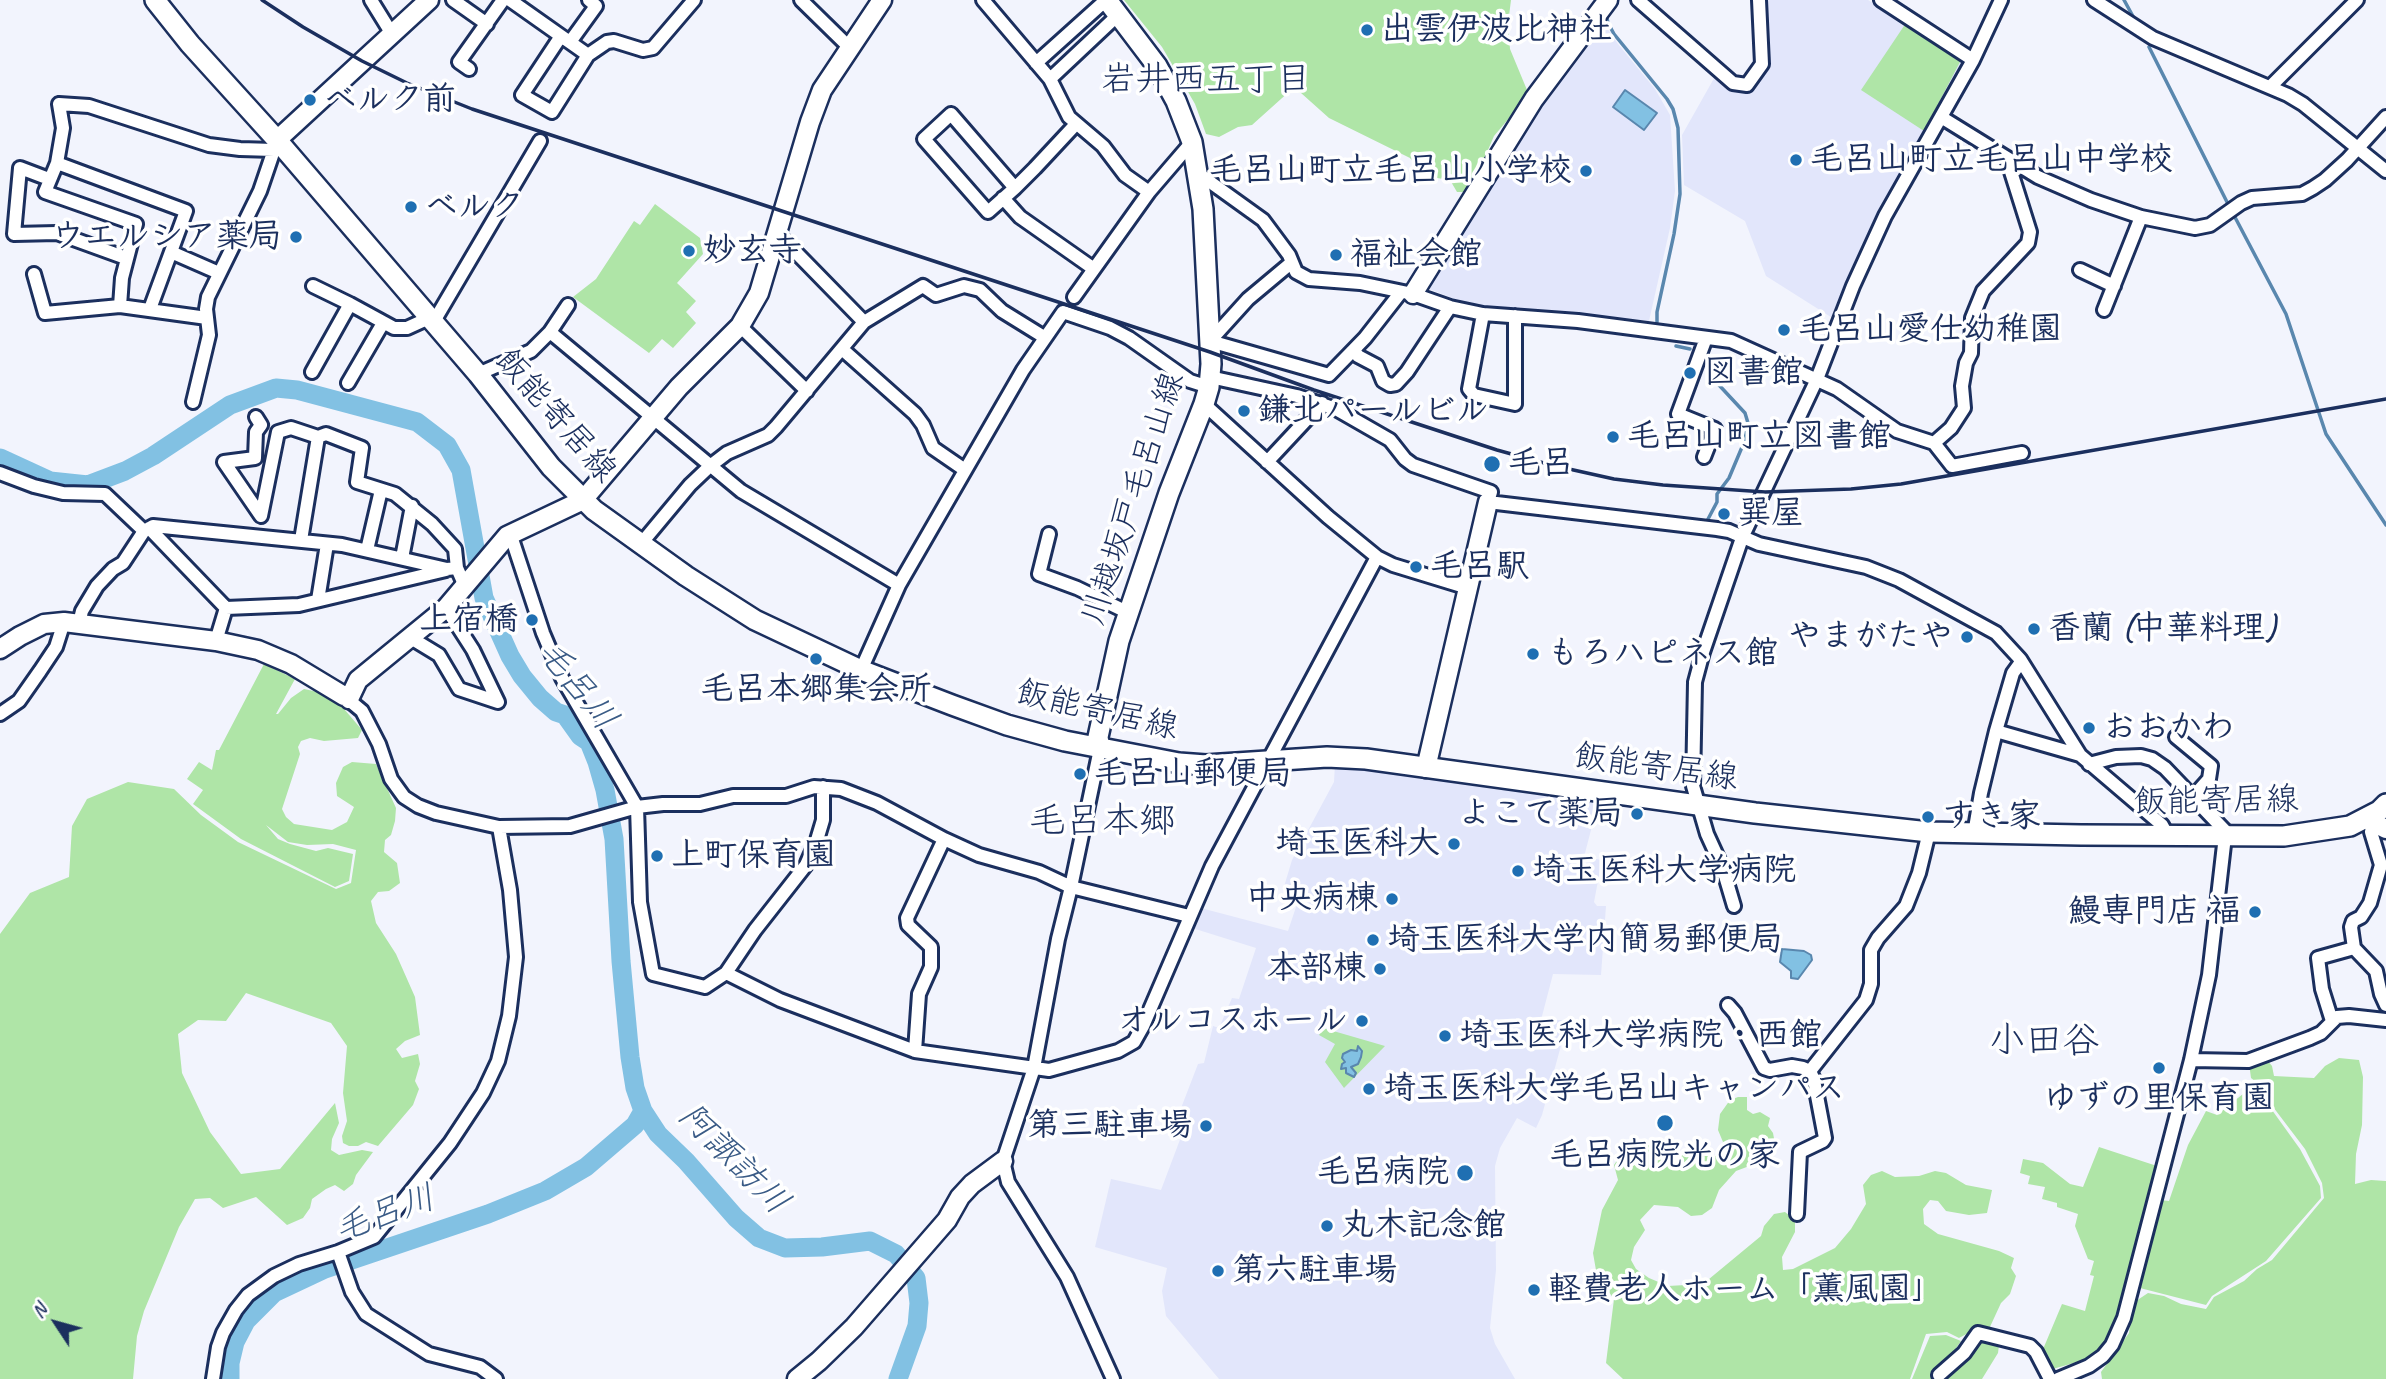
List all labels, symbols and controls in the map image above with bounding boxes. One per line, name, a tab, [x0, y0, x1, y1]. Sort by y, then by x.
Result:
place label: 出雲伊波比神社	[1381, 10, 1612, 50]
marker: 出雲伊波比神社	[1359, 22, 1375, 38]
district label: 岩井西五丁目	[1101, 60, 1311, 102]
place label: ベルク前	[324, 80, 456, 120]
marker: ベルク前	[302, 92, 318, 108]
place label: 毛呂山町立毛呂山中学校	[1810, 140, 2173, 180]
place label: 毛呂山町立毛呂山小学校	[1209, 151, 1572, 191]
marker: 毛呂山町立毛呂山中学校	[1788, 152, 1804, 168]
marker: 毛呂山町立毛呂山小学校	[1578, 163, 1594, 179]
place label: ベルク	[425, 187, 524, 227]
marker: ベルク	[403, 199, 419, 215]
place label: ウエルシア薬局	[51, 217, 282, 257]
marker: ウエルシア薬局	[288, 229, 304, 245]
place label: 妙玄寺	[703, 231, 802, 271]
place label: 福祉会館	[1350, 235, 1482, 275]
marker: 妙玄寺	[681, 243, 697, 259]
marker: 福祉会館	[1328, 247, 1344, 263]
place label: 毛呂山愛仕幼稚園	[1798, 310, 2062, 350]
marker: 毛呂山愛仕幼稚園	[1776, 322, 1792, 338]
street label: 飯能寄居線	[486, 341, 624, 491]
place label: 図書館	[1704, 353, 1803, 393]
marker: 図書館	[1682, 365, 1698, 381]
street label: 川越坂戸毛呂山線	[1074, 367, 1194, 631]
place label: 鎌北パールビル	[1258, 391, 1489, 431]
marker: 鎌北パールビル	[1236, 403, 1252, 419]
place label: 毛呂山町立図書館	[1627, 417, 1891, 457]
marker: 毛呂山町立図書館	[1605, 429, 1621, 445]
place label: 毛呂	[1508, 444, 1574, 484]
marker: 毛呂	[1482, 454, 1502, 474]
place label: 巽屋	[1738, 494, 1804, 534]
marker: 巽屋	[1716, 506, 1732, 522]
place label: 毛呂駅	[1430, 547, 1529, 587]
marker: 毛呂駅	[1408, 559, 1424, 575]
place label: 上宿橋	[419, 600, 518, 640]
place label: 香蘭 (中華料理)	[2048, 609, 2276, 649]
marker: 上宿橋	[524, 612, 540, 628]
place label: やまがたや	[1788, 617, 1953, 657]
marker: 香蘭 (中華料理)	[2026, 621, 2042, 637]
marker: やまがたや	[1959, 629, 1975, 645]
water label: 毛呂川	[527, 632, 625, 740]
place label: もろハピネス館	[1547, 634, 1778, 674]
marker: もろハピネス館	[1525, 646, 1541, 662]
marker: 毛呂本郷集会所	[808, 651, 824, 667]
place label: 毛呂本郷集会所	[701, 670, 931, 710]
street label: 飯能寄居線	[1012, 673, 1182, 749]
place label: おおかわ	[2103, 708, 2235, 748]
marker: おおかわ	[2081, 720, 2097, 736]
street label: 飯能寄居線	[1572, 737, 1740, 799]
place label: 毛呂山郵便局	[1094, 754, 1292, 794]
marker: 毛呂山郵便局	[1072, 766, 1088, 782]
street label: 飯能寄居線	[2133, 781, 2299, 823]
place label: よこて薬局	[1458, 794, 1623, 834]
place label: すき家	[1942, 797, 2041, 837]
district label: 毛呂本郷	[1028, 800, 1176, 844]
marker: よこて薬局	[1629, 806, 1645, 822]
marker: すき家	[1920, 809, 1936, 825]
place label: 埼玉医科大	[1275, 824, 1440, 864]
place label: 上町保育園	[671, 836, 836, 876]
marker: 埼玉医科大	[1446, 836, 1462, 852]
marker: 上町保育園	[649, 848, 665, 864]
place label: 埼玉医科大学病院	[1532, 851, 1796, 891]
marker: 埼玉医科大学病院	[1510, 863, 1526, 879]
place label: 中央病棟	[1246, 879, 1378, 919]
marker: 中央病棟	[1384, 891, 1400, 907]
place label: 鰻専門店 福	[2068, 892, 2241, 932]
marker: 鰻専門店 福	[2247, 904, 2263, 920]
place label: 埼玉医科大学内簡易郵便局	[1387, 920, 1783, 960]
marker: 埼玉医科大学内簡易郵便局	[1365, 932, 1381, 948]
place label: 本部棟	[1267, 949, 1366, 989]
marker: 本部棟	[1372, 961, 1388, 977]
place label: オルコスホール	[1117, 1001, 1348, 1041]
marker: オルコスホール	[1354, 1013, 1370, 1029]
place label: 埼玉医科大学病院・西館	[1459, 1016, 1822, 1056]
district label: 小田谷	[1989, 1020, 2099, 1064]
marker: 埼玉医科大学病院・西館	[1437, 1028, 1453, 1044]
marker: ゆずの里保育園	[2151, 1060, 2167, 1076]
place label: 埼玉医科大学毛呂山キャンパス	[1383, 1069, 1845, 1109]
place label: ゆずの里保育園	[2044, 1079, 2274, 1119]
marker: 埼玉医科大学毛呂山キャンパス	[1361, 1081, 1377, 1097]
water label: 阿諏訪川	[669, 1096, 797, 1224]
place label: 第三駐車場	[1027, 1106, 1192, 1146]
marker: 毛呂病院光の家	[1655, 1113, 1675, 1133]
marker: 第三駐車場	[1198, 1118, 1214, 1134]
place label: 毛呂病院光の家	[1550, 1136, 1780, 1176]
place label: 毛呂病院	[1317, 1153, 1449, 1193]
marker: 毛呂病院	[1455, 1163, 1475, 1183]
water label: 毛呂川	[328, 1177, 442, 1253]
place label: 丸木記念館	[1341, 1206, 1506, 1246]
marker: 丸木記念館	[1319, 1218, 1335, 1234]
place label: 第六駐車場	[1232, 1251, 1397, 1291]
marker: 第六駐車場	[1210, 1263, 1226, 1279]
place label: 軽費老人ホーム「薫風園」	[1548, 1270, 1944, 1310]
marker: 軽費老人ホーム「薫風園」	[1526, 1282, 1542, 1298]
north arrow	[21, 1288, 91, 1358]
text: N	[26, 1299, 52, 1322]

